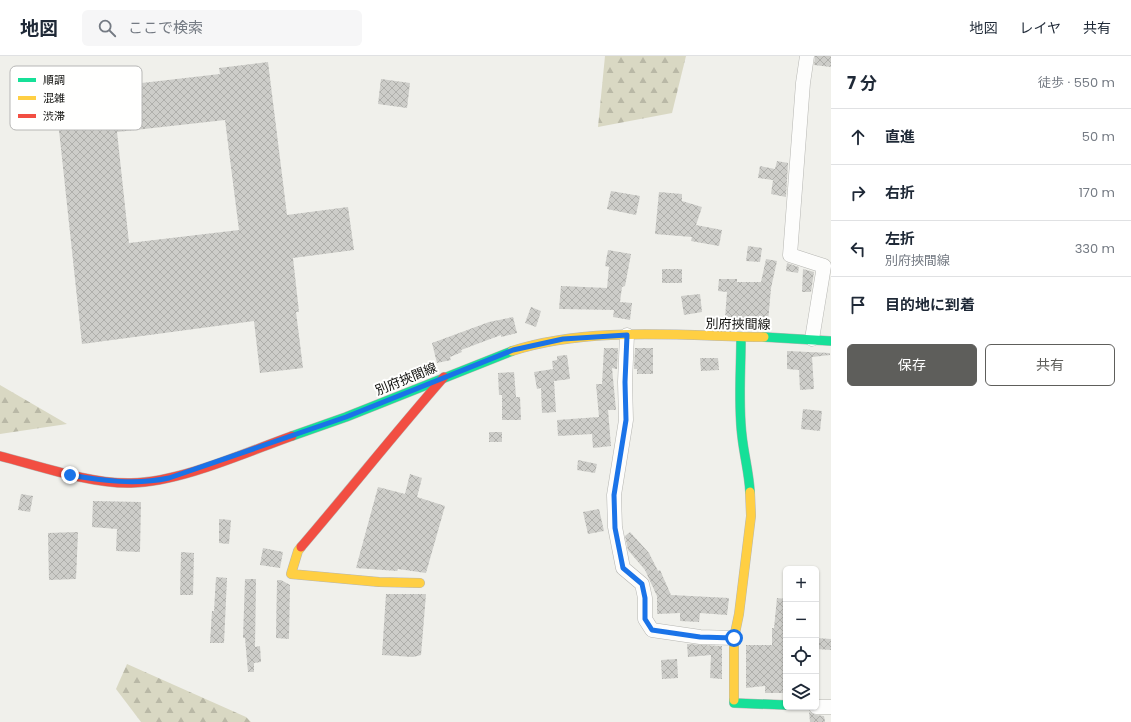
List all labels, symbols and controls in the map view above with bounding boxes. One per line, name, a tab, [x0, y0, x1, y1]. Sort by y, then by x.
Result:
search box	[82, 10, 362, 46]
text: 地図	[20, 15, 58, 42]
icon: search	[96, 17, 118, 39]
text: ここで検索	[128, 17, 203, 38]
text: 地図	[969, 18, 997, 38]
text: レイヤ	[1019, 18, 1061, 38]
text: 共有	[1083, 18, 1111, 38]
legend	[10, 66, 142, 130]
text: 7 分	[847, 71, 877, 95]
text: 順調	[43, 72, 65, 88]
text: 徒歩 · 550 m	[1038, 73, 1115, 92]
text: 混雑	[43, 90, 65, 106]
text: 渋滞	[43, 108, 65, 124]
icon: ahead	[847, 126, 869, 148]
text: 直進	[885, 126, 915, 147]
text: 50 m	[1082, 127, 1115, 146]
icon: right	[847, 182, 869, 204]
text: 右折	[885, 182, 915, 203]
text: 170 m	[1079, 183, 1115, 202]
text: 左折	[885, 228, 915, 249]
icon: left	[847, 238, 869, 260]
text: 330 m	[1075, 239, 1115, 258]
text: 別府挾間線	[885, 251, 950, 270]
icon: arrive	[847, 294, 869, 316]
text: 目的地に到着	[885, 294, 975, 315]
street label: 別府挾間線	[705, 314, 771, 334]
button: 保存	[847, 344, 977, 386]
button: 共有	[985, 344, 1115, 386]
street label: 別府挾間線	[372, 358, 440, 400]
route end	[61, 466, 79, 484]
map controls	[783, 566, 819, 710]
button: +	[783, 566, 819, 602]
button: −	[783, 602, 819, 638]
route start	[725, 629, 743, 647]
button: locate	[783, 638, 819, 674]
button: layers	[783, 674, 819, 710]

